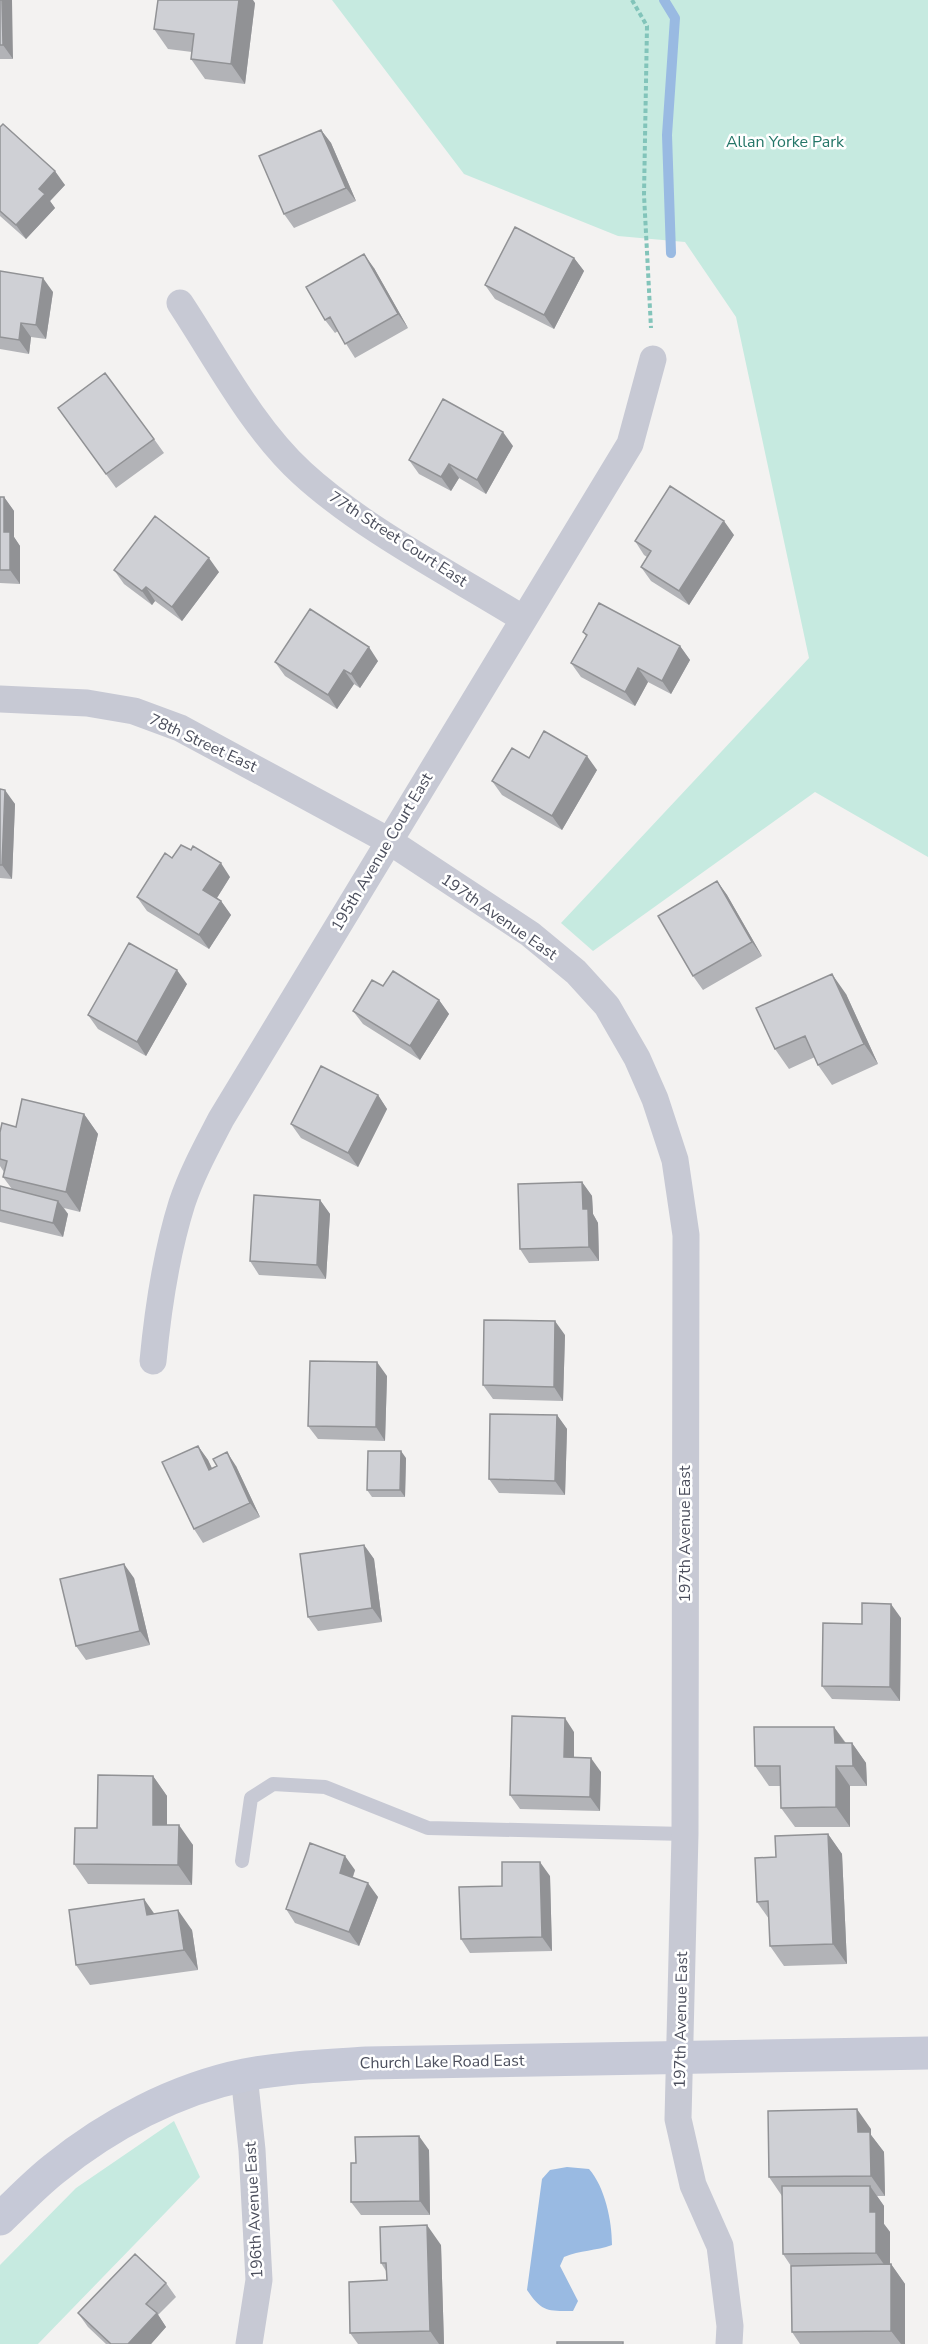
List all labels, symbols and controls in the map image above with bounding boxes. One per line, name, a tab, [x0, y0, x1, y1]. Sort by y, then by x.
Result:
park label: Allan Yorke Park	[726, 131, 845, 153]
street label: 77th Street Court East	[325, 486, 472, 592]
street label: 78th Street East	[145, 708, 261, 778]
street label: 195th Avenue Court East	[326, 768, 438, 935]
street label: 197th Avenue East	[437, 869, 562, 966]
street label: 197th Avenue East	[674, 1465, 696, 1603]
street label: 197th Avenue East	[669, 1951, 693, 2089]
street label: Church Lake Road East	[359, 2050, 525, 2074]
street label: 196th Avenue East	[239, 2141, 269, 2279]

